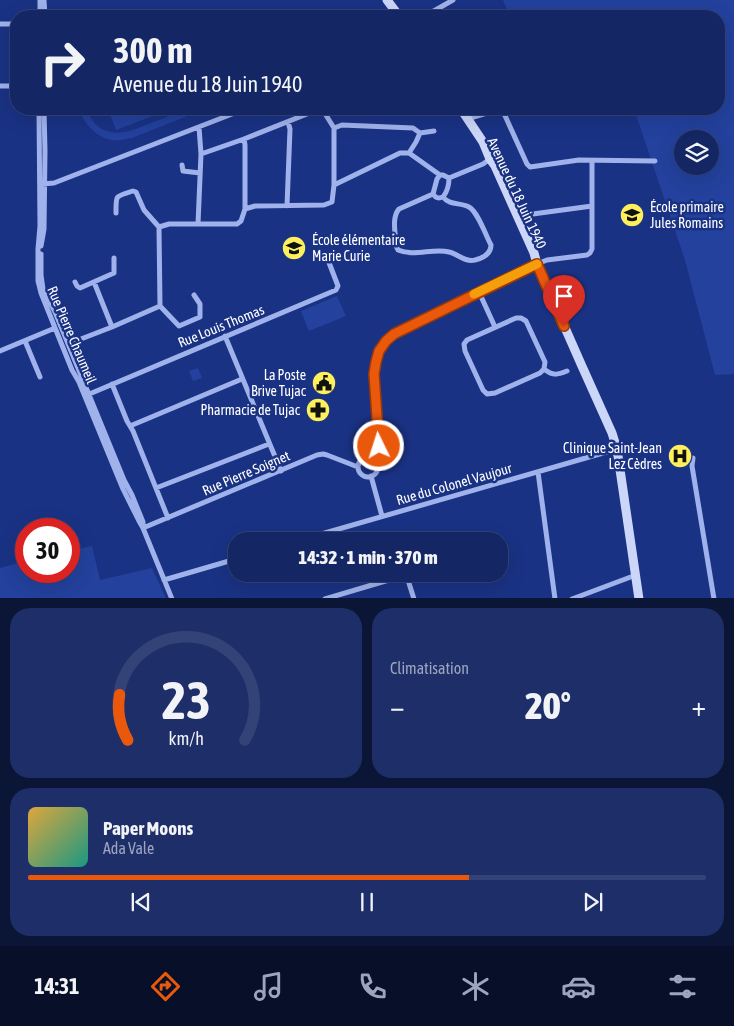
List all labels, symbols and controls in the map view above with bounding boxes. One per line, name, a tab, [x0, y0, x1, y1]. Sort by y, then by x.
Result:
icon: right	[30, 30, 95, 95]
text: 300 m	[113, 30, 192, 70]
text: Avenue du 18 Juin 1940	[113, 71, 302, 97]
map controls	[674, 130, 719, 175]
button: layers	[674, 130, 719, 175]
street label: Avenue du 18 Juin 1940	[484, 135, 550, 251]
place label: École primaire Jules Romains	[650, 199, 724, 231]
school or university icon: École primaire Jules Romains	[619, 202, 645, 228]
place label: École élémentaire Marie Curie	[312, 232, 405, 264]
school or university icon: École élémentaire Marie Curie	[281, 235, 307, 261]
pin	[543, 275, 585, 326]
icon: arrive	[550, 282, 578, 310]
street label: Rue Pierre Chaumeil	[44, 284, 100, 386]
street label: Rue Louis Thomas	[176, 301, 267, 351]
place label: La Poste Brive Tujac	[251, 367, 307, 399]
public building icon: La Poste Brive Tujac	[311, 370, 337, 396]
pharmacy icon: Pharmacie de Tujac	[305, 397, 331, 423]
place label: Pharmacie de Tujac	[200, 402, 301, 418]
position arrow	[352, 419, 404, 471]
place label: Clinique Saint-Jean Lez Cèdres	[563, 440, 662, 472]
hospital icon: Clinique Saint-Jean Lez Cèdres	[667, 443, 693, 469]
street label: Rue Pierre Soignet	[200, 447, 292, 499]
street label: Rue du Colonel Vaujour	[394, 460, 515, 508]
speed limit sign: 30	[15, 518, 80, 583]
text: 14:32 · 1 min · 370 m	[298, 546, 438, 568]
text: Climatisation	[390, 659, 469, 677]
text: 23	[162, 670, 210, 730]
text: 20°	[525, 684, 571, 727]
text: −	[390, 690, 405, 722]
text: +	[691, 690, 706, 722]
text: km/h	[168, 728, 204, 749]
text: Paper Moons	[103, 817, 193, 839]
text: Ada Vale	[103, 839, 154, 857]
icon: previous	[127, 888, 155, 916]
icon: pause	[353, 888, 381, 916]
icon: next	[579, 888, 607, 916]
icon: directions	[148, 969, 183, 1004]
icon: music	[251, 969, 286, 1004]
icon: phone	[355, 969, 390, 1004]
icon: climate	[458, 969, 493, 1004]
icon: car	[561, 969, 596, 1004]
icon: filters	[665, 969, 700, 1004]
text: 14:31	[34, 973, 79, 999]

